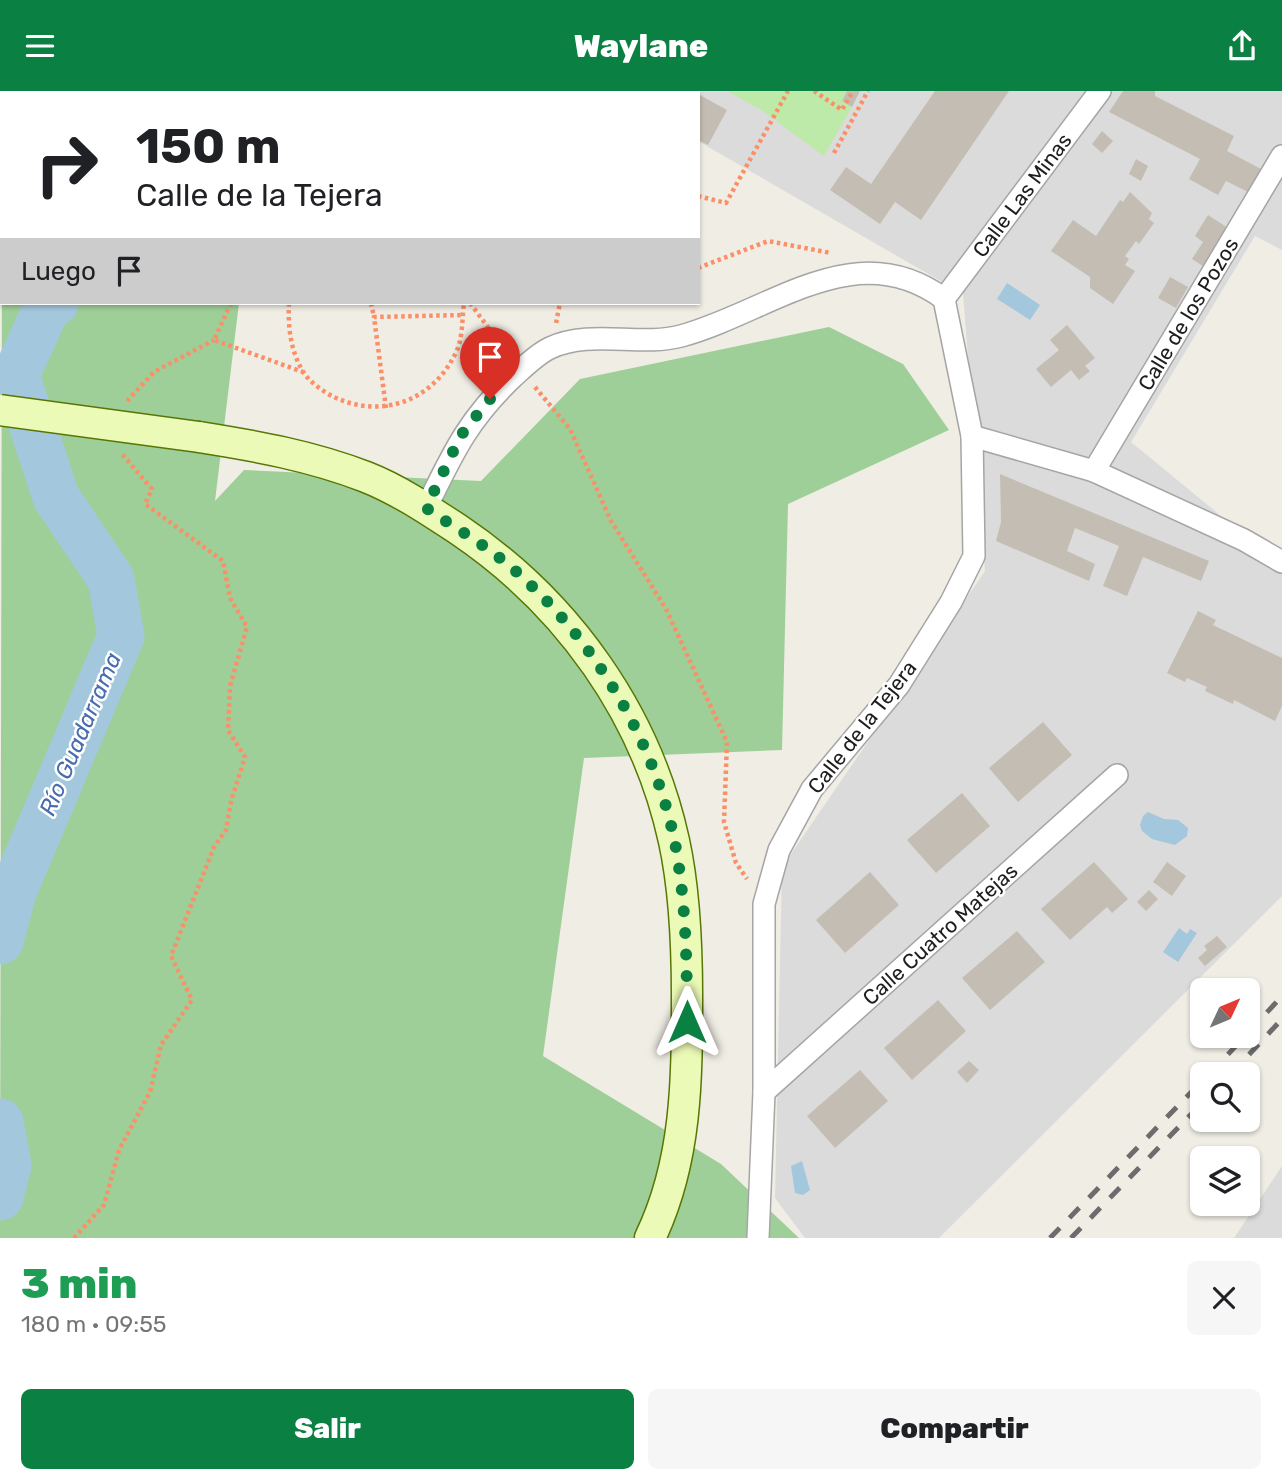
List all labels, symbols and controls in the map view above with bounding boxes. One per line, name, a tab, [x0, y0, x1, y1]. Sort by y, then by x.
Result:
icon: menu	[21, 27, 59, 65]
text: Waylane	[574, 27, 708, 65]
icon: share	[1223, 27, 1261, 65]
text: 150 m	[136, 117, 281, 175]
icon: right	[21, 119, 112, 210]
street label: Calle Las Minas	[967, 128, 1077, 262]
text: Calle de la Tejera	[136, 176, 383, 214]
street label: Calle de los Pozos	[1133, 233, 1243, 395]
icon: arrive	[110, 252, 148, 290]
text: Luego	[21, 256, 96, 287]
pin	[460, 327, 520, 399]
icon: arrive	[471, 338, 509, 376]
water label: Río Guadarrama	[33, 648, 127, 820]
street label: Calle de la Tejera	[802, 656, 922, 798]
street label: Calle Cuatro Matejas	[857, 858, 1023, 1010]
north arrow	[1190, 978, 1260, 1048]
map controls	[1190, 978, 1260, 1216]
position arrow	[650, 985, 724, 1059]
button: search	[1190, 1062, 1260, 1132]
button: layers	[1190, 1146, 1260, 1216]
text: 3 min	[21, 1259, 137, 1309]
button: close	[1187, 1261, 1261, 1335]
text: 180 m · 09:55	[21, 1310, 166, 1338]
button: Salir	[21, 1389, 634, 1469]
button: Compartir	[648, 1389, 1261, 1469]

